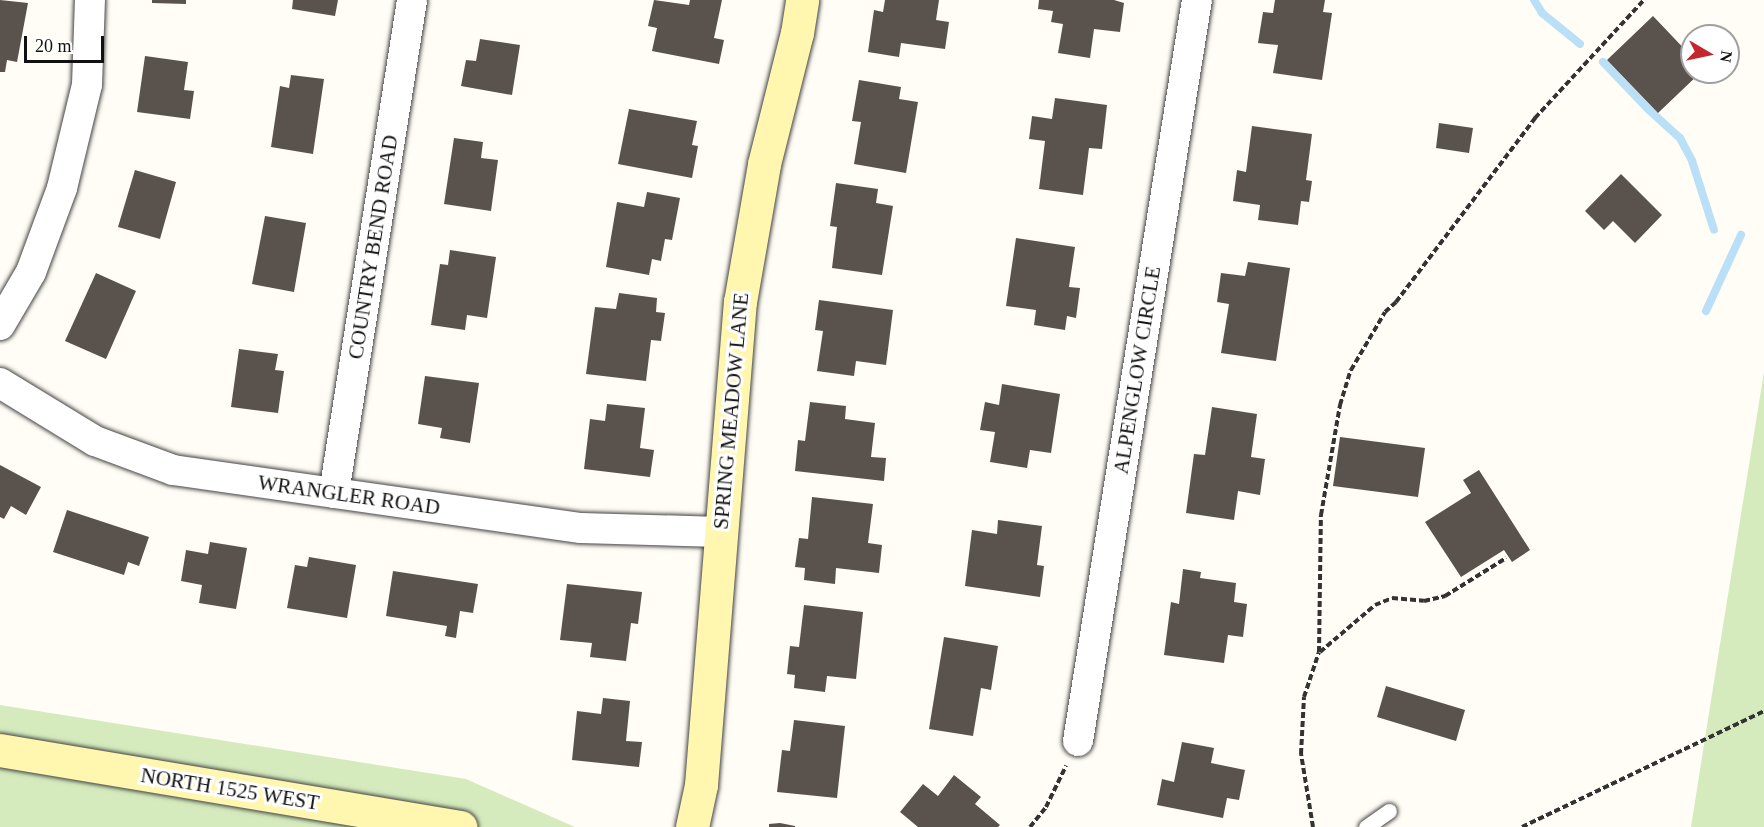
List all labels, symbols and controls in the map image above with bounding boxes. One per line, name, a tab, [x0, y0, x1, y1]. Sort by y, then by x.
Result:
scale bar	[27, 24, 106, 62]
north arrow	[1680, 24, 1740, 84]
text: 20 m	[35, 36, 72, 56]
text: N	[1717, 50, 1736, 64]
street label: COUNTRY BEND ROAD	[343, 133, 403, 361]
street label: ALPENGLOW CIRCLE	[1108, 264, 1166, 476]
street label: SPRING MEADOW LANE	[708, 291, 754, 531]
street label: WRANGLER ROAD	[256, 470, 442, 520]
street label: NORTH 1525 WEST	[139, 762, 321, 816]

